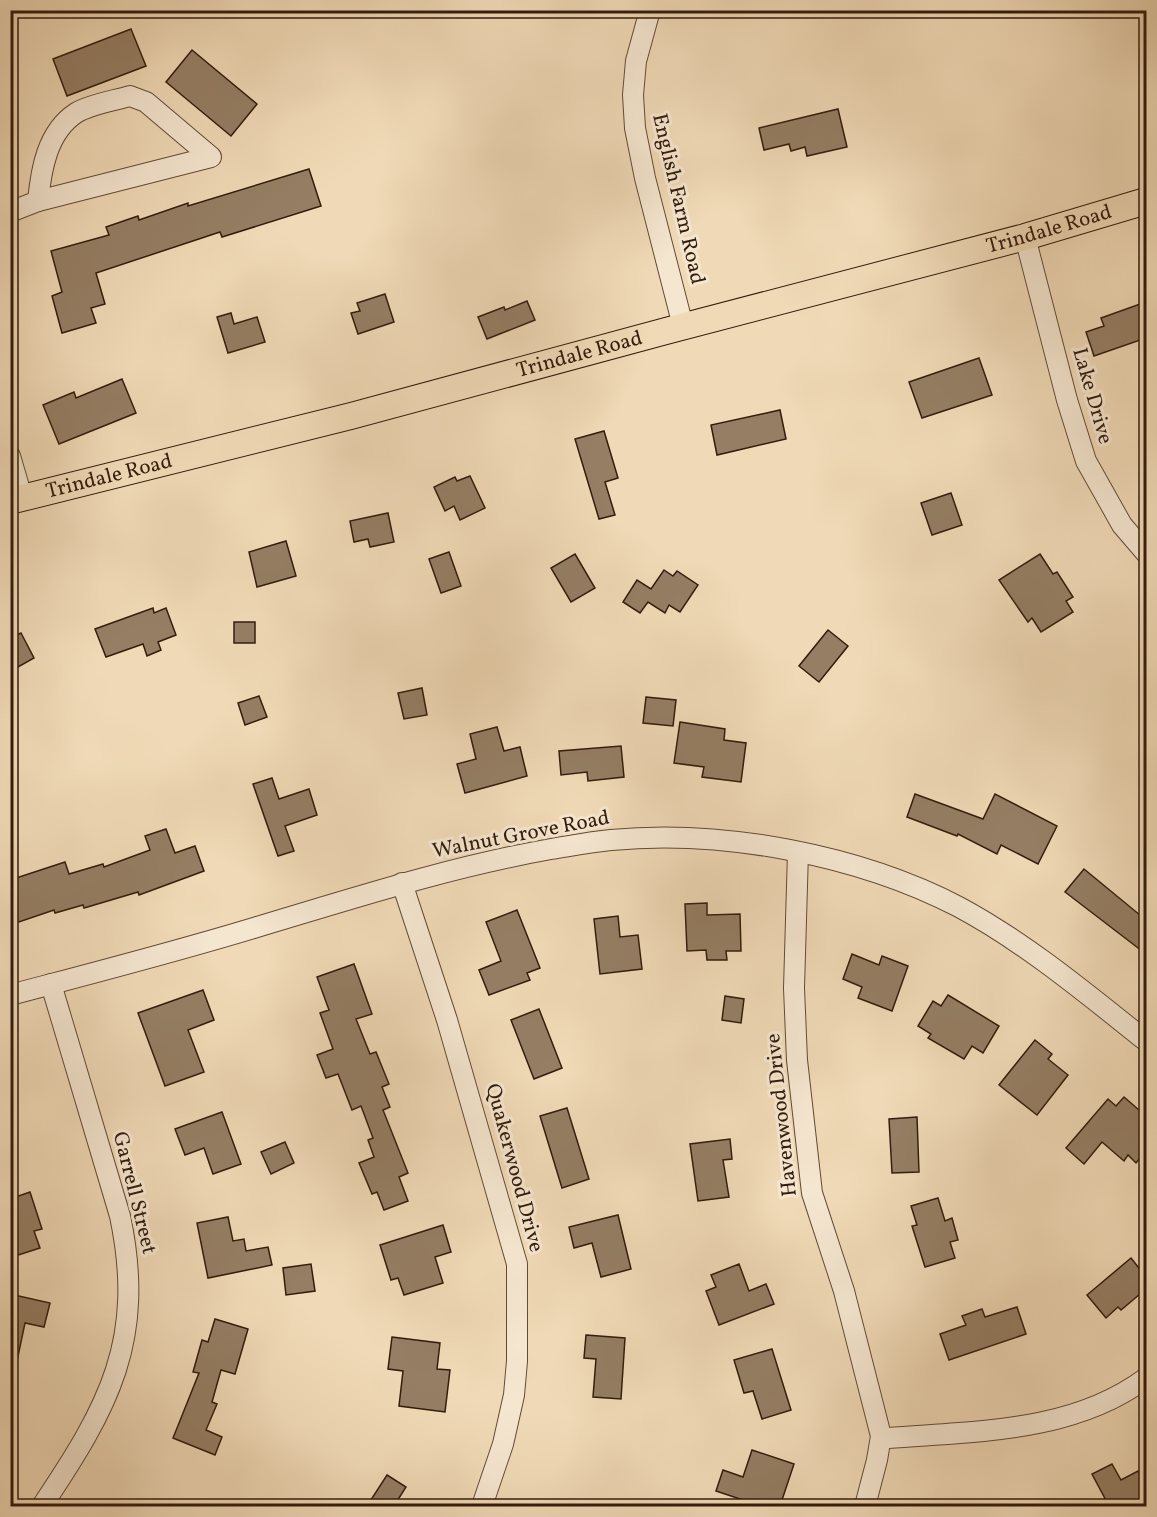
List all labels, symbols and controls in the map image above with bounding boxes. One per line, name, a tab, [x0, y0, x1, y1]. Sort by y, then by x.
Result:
street label: English Farm Road	[644, 111, 712, 287]
street label: Trindale Road	[983, 197, 1115, 261]
street label: Trindale Road	[513, 324, 646, 385]
street label: Lake Drive	[1064, 345, 1120, 448]
street label: Trindale Road	[43, 447, 175, 506]
street label: Walnut Grove Road	[430, 804, 612, 866]
street label: Havenwood Drive	[759, 1032, 805, 1198]
street label: Quakerwood Drive	[478, 1081, 550, 1255]
street label: Garrell Street	[105, 1129, 163, 1257]

